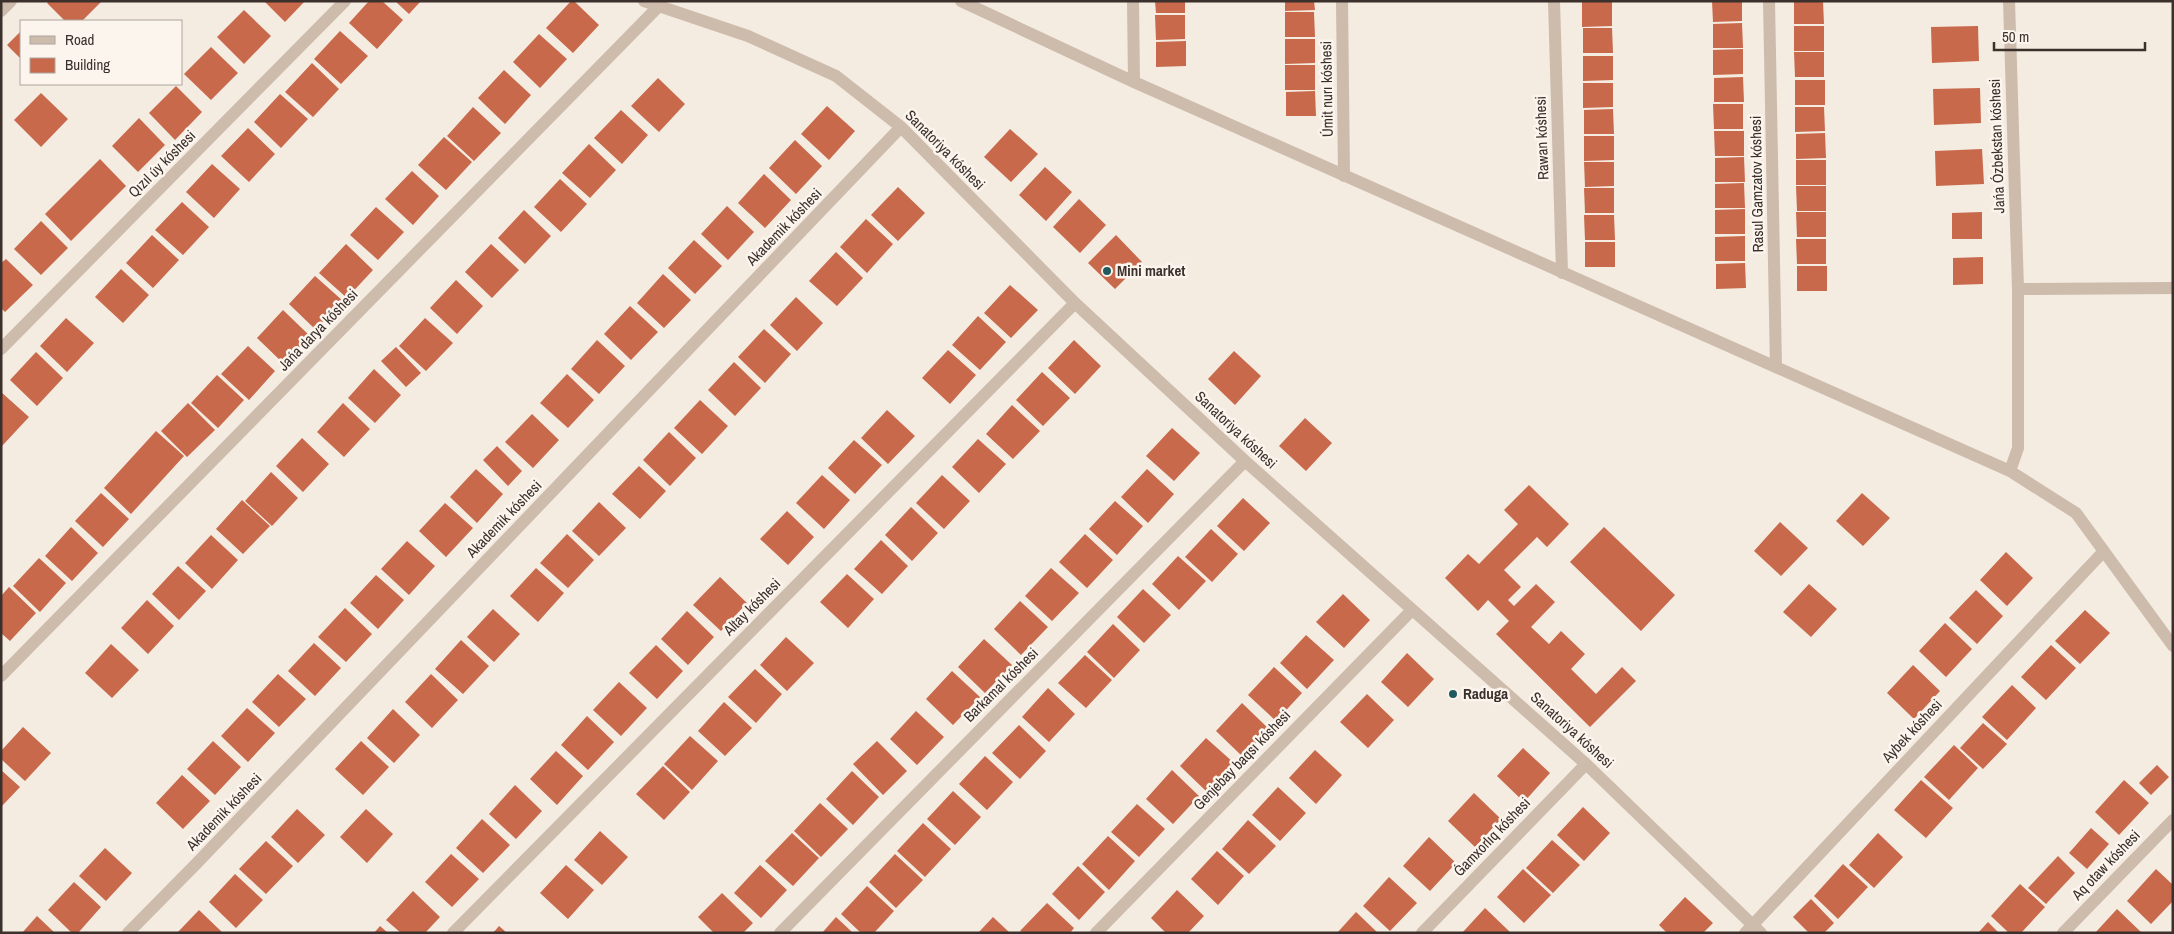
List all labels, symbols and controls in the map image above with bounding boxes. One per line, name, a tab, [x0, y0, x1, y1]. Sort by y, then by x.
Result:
legend	[20, 20, 182, 85]
scale bar	[1994, 20, 2145, 52]
text: 50 m	[2002, 26, 2029, 47]
text: Road	[65, 29, 94, 50]
street label: Úmit nurı kóshesi	[1315, 41, 1338, 137]
text: Building	[65, 54, 110, 75]
street label: Jańa Ózbekstan kóshesi	[1984, 78, 2009, 214]
street label: Rawan kóshesi	[1530, 96, 1553, 180]
street label: Sanatoriya kóshesi	[901, 105, 990, 194]
street label: Rasul Gamzatov kóshesi	[1745, 115, 1768, 253]
street label: Qızıl úy kóshesi	[123, 125, 200, 202]
street label: Akademik kóshesi	[740, 183, 826, 271]
place label: Mini market	[1117, 260, 1185, 281]
marker: Mini market	[1101, 265, 1113, 277]
street label: Jańa darya kóshesi	[273, 284, 362, 375]
street label: Sanatoriya kóshesi	[1191, 386, 1282, 473]
street label: Akademik kóshesi	[460, 475, 546, 563]
street label: Altay kóshesi	[718, 573, 785, 641]
street label: Barkamal kóshesi	[959, 643, 1043, 727]
place label: Raduga	[1463, 683, 1508, 704]
street label: Sanatoriya kóshesi	[1526, 687, 1618, 773]
marker: Raduga	[1447, 688, 1459, 700]
street label: Aybek kóshesi	[1876, 694, 1947, 768]
street label: Genjebay baqsı kóshesi	[1188, 705, 1295, 814]
street label: Akademik kóshesi	[180, 768, 266, 856]
street label: Ǵamxorlıq kóshesi	[1448, 792, 1535, 881]
street label: Aq otaw kóshesi	[2066, 825, 2145, 905]

